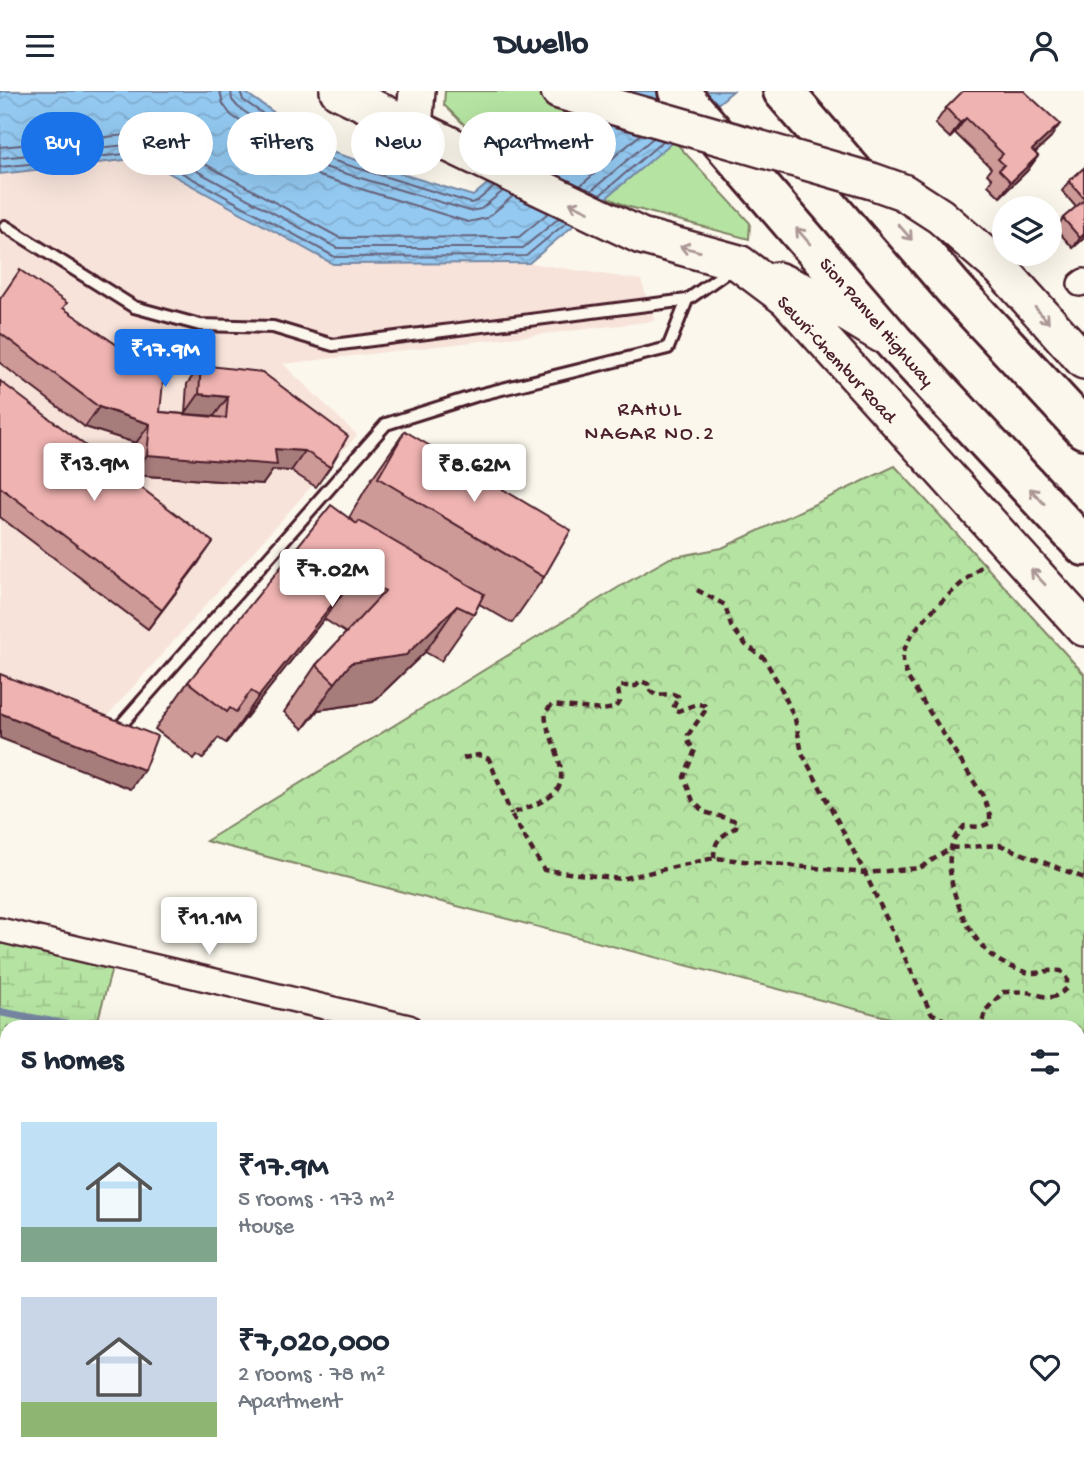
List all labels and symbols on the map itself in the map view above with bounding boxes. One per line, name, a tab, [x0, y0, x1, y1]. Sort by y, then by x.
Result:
one-way arrow	[569, 200, 591, 213]
one-way arrow	[897, 222, 913, 240]
one-way arrow	[795, 227, 811, 245]
one-way arrow	[679, 242, 702, 255]
street label: Sion Panvel Highway	[813, 254, 938, 393]
street label: Sewri-Chembur Road	[771, 292, 902, 430]
one-way arrow	[1034, 306, 1051, 323]
pin: ₹17.9M	[108, 329, 222, 389]
district label: RAHUL NAGAR NO.2	[585, 399, 715, 448]
pin: ₹13.9M	[37, 443, 151, 503]
pin: ₹8.62M	[417, 445, 531, 504]
one-way arrow	[1029, 488, 1046, 505]
pin: ₹7.02M	[275, 549, 389, 609]
one-way arrow	[1029, 569, 1046, 586]
pin: ₹11.1M	[152, 897, 266, 957]

